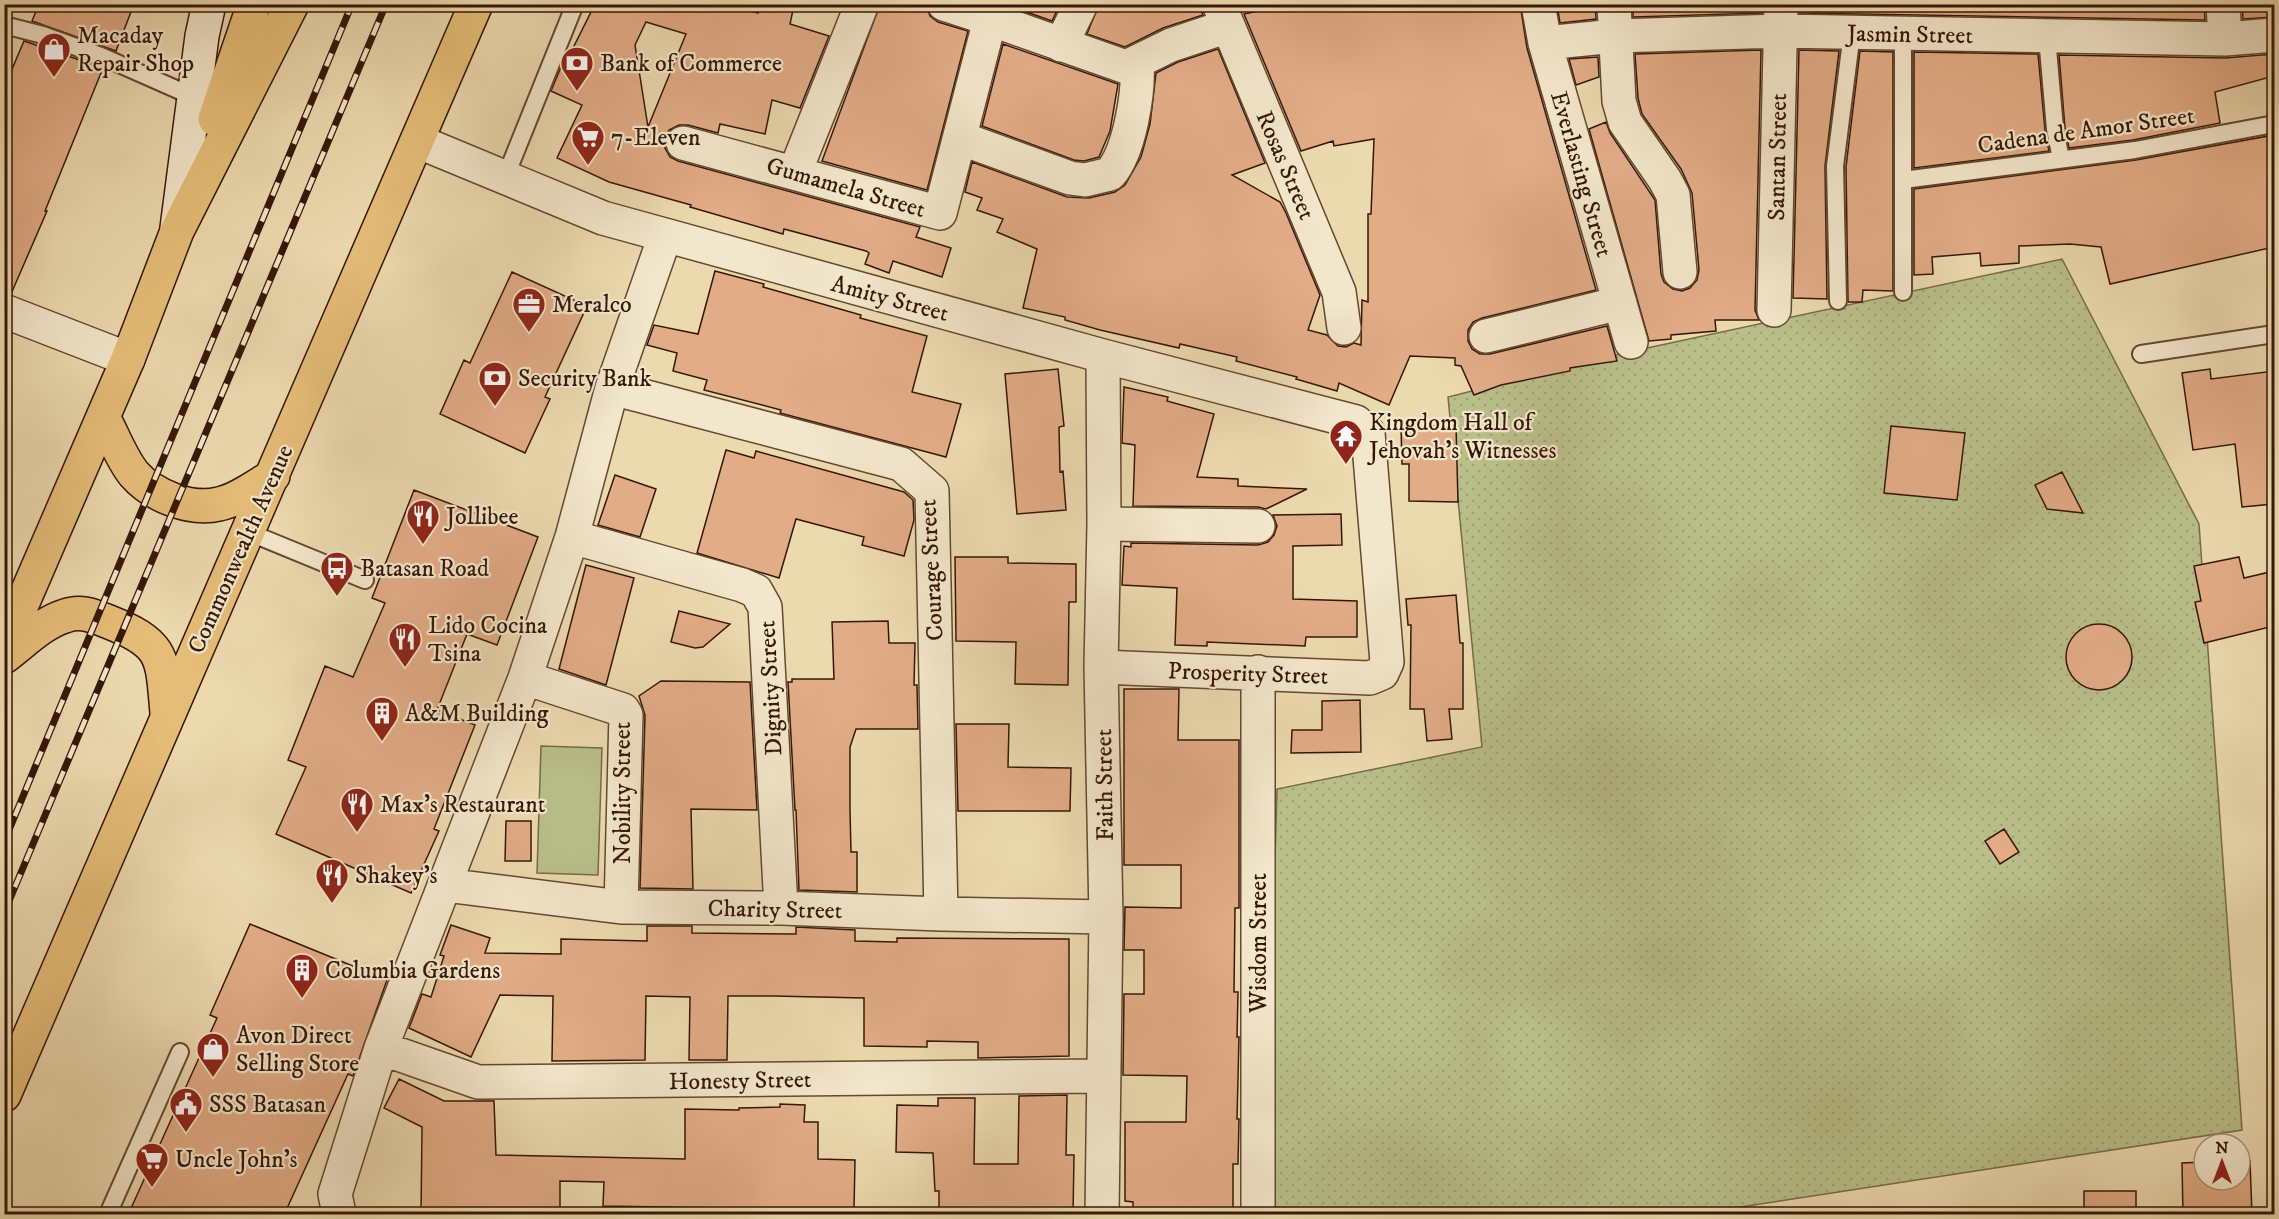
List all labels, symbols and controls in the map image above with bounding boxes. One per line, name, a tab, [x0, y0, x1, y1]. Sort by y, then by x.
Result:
street label: Jasmin Street	[1845, 19, 1974, 51]
place label: Macaday Repair Shop	[77, 21, 194, 79]
shop icon: Macaday Repair Shop	[36, 31, 72, 78]
bank icon: Bank of Commerce	[559, 45, 595, 92]
place label: Bank of Commerce	[600, 49, 782, 79]
street label: Everlasting Street	[1543, 88, 1619, 261]
street label: Santan Street	[1762, 93, 1794, 221]
street label: Cadena de Amor Street	[1976, 101, 2197, 161]
street label: Rosas Street	[1249, 106, 1322, 225]
supermarket icon: 7-Eleven	[570, 119, 606, 166]
place label: 7-Eleven	[611, 123, 701, 153]
street label: Gumamela Street	[763, 151, 929, 225]
street label: Amity Street	[828, 269, 952, 329]
office icon: Meralco	[511, 286, 547, 333]
place label: Meralco	[552, 290, 632, 320]
bank icon: Security Bank	[477, 360, 513, 407]
place label: Security Bank	[518, 364, 652, 394]
place label: Kingdom Hall of Jehovah's Witnesses	[1367, 408, 1557, 466]
temple icon: Kingdom Hall of Jehovah's Witnesses	[1328, 418, 1364, 465]
street label: Commonwealth Avenue	[181, 441, 300, 658]
restaurant icon: Jollibee	[405, 498, 441, 545]
street label: Courage Street	[913, 498, 951, 642]
place label: Jollibee	[444, 502, 518, 532]
bus stop icon: Batasan Road	[319, 550, 355, 597]
place label: Batasan Road	[360, 554, 489, 584]
place label: Lido Cocina Tsina	[428, 611, 548, 669]
street label: Dignity Street	[752, 619, 790, 756]
restaurant icon: Lido Cocina Tsina	[387, 621, 423, 668]
street label: Prosperity Street	[1167, 656, 1329, 692]
building icon: A&M Building	[364, 695, 400, 742]
place label: A&M Building	[405, 699, 549, 729]
street label: Nobility Street	[608, 721, 638, 864]
street label: Faith Street	[1089, 728, 1121, 841]
restaurant icon: Max's Restaurant	[339, 786, 375, 833]
place label: Max's Restaurant	[380, 790, 546, 820]
restaurant icon: Shakey's	[314, 857, 350, 904]
place label: Shakey's	[355, 861, 438, 891]
street label: Wisdom Street	[1244, 873, 1274, 1014]
street label: Charity Street	[707, 894, 843, 926]
building icon: Columbia Gardens	[284, 952, 320, 999]
place label: Columbia Gardens	[325, 956, 500, 986]
place label: Avon Direct Selling Store	[236, 1021, 359, 1079]
shop icon: Avon Direct Selling Store	[195, 1031, 231, 1078]
street label: Honesty Street	[668, 1065, 812, 1097]
public building icon: SSS Batasan	[168, 1086, 204, 1133]
place label: SSS Batasan	[209, 1090, 326, 1120]
north arrow	[2192, 1132, 2252, 1192]
text: N	[2215, 1138, 2229, 1158]
supermarket icon: Uncle John's	[134, 1141, 170, 1188]
place label: Uncle John's	[175, 1145, 297, 1175]

